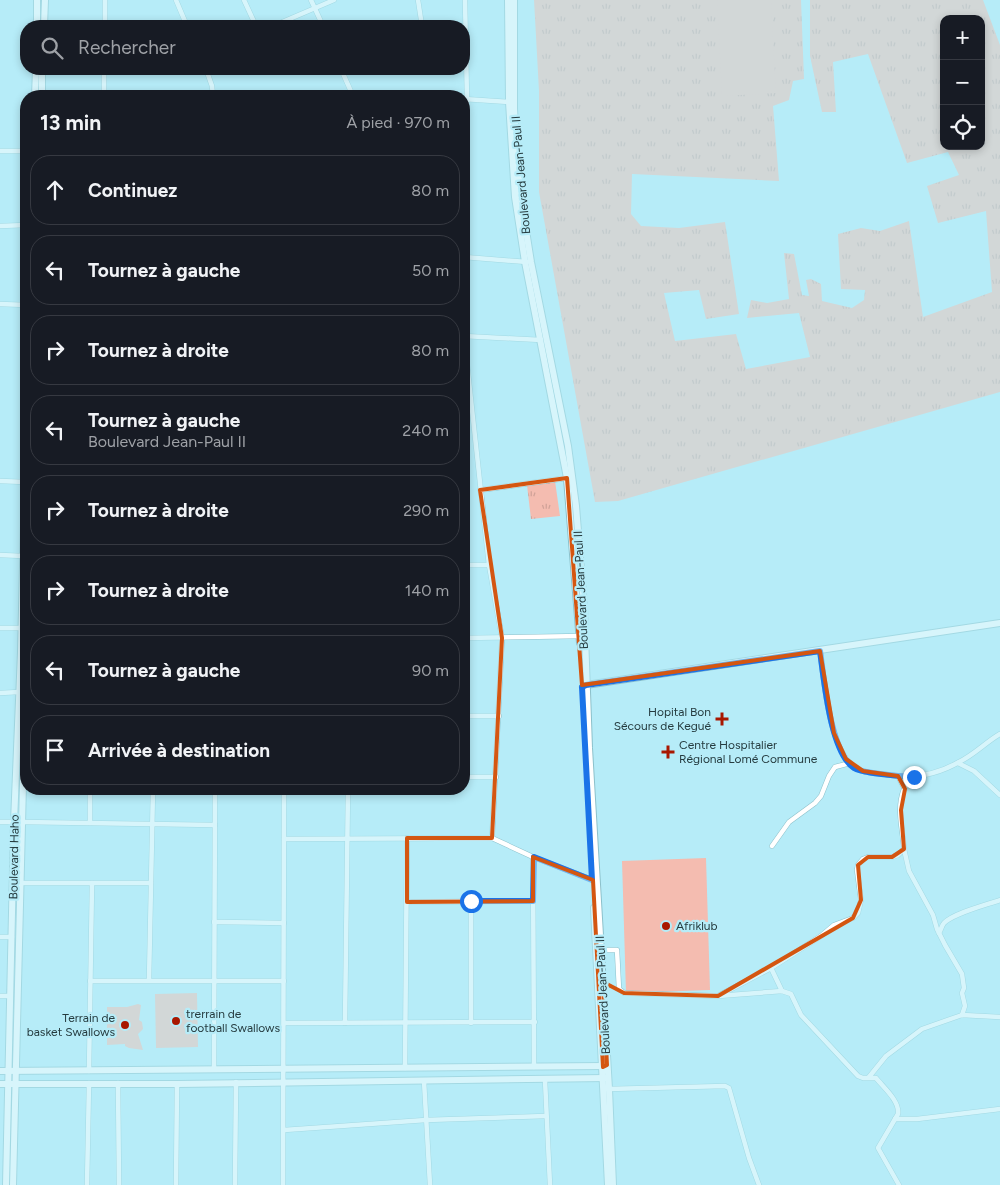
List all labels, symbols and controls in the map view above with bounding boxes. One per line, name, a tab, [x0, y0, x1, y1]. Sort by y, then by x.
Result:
map controls	[940, 15, 985, 150]
button: +	[940, 15, 985, 60]
search box	[20, 20, 470, 75]
icon: search	[38, 34, 66, 62]
text: Rechercher	[78, 36, 176, 59]
button: −	[940, 60, 985, 105]
button: locate	[940, 105, 985, 150]
text: 13 min	[40, 110, 101, 135]
text: À pied · 970 m	[346, 113, 450, 132]
street label: Boulevard Jean-Paul II	[509, 115, 533, 235]
icon: ahead	[41, 176, 69, 204]
text: Continuez	[88, 179, 177, 202]
text: 80 m	[411, 181, 449, 200]
icon: left	[41, 256, 69, 284]
text: Tournez à gauche	[88, 259, 240, 282]
text: 50 m	[412, 261, 449, 280]
icon: right	[41, 336, 69, 364]
text: Tournez à droite	[88, 339, 229, 362]
text: 80 m	[411, 341, 449, 360]
text: Tournez à gauche	[88, 409, 240, 432]
icon: left	[41, 416, 69, 444]
text: 240 m	[402, 421, 449, 440]
text: Boulevard Jean-Paul II	[88, 432, 246, 451]
icon: right	[41, 496, 69, 524]
text: Tournez à droite	[88, 499, 229, 522]
text: 290 m	[403, 501, 449, 520]
street label: Boulevard Jean-Paul II	[571, 530, 591, 650]
icon: right	[41, 576, 69, 604]
text: Tournez à droite	[88, 579, 229, 602]
text: 140 m	[405, 581, 449, 600]
icon: left	[41, 656, 69, 684]
text: Tournez à gauche	[88, 659, 240, 682]
text: 90 m	[412, 661, 449, 680]
place label: Hopital Bon Sécours de Kegué	[614, 705, 711, 733]
marker: Hopital Bon Sécours de Kegué	[715, 712, 729, 726]
icon: arrive	[41, 736, 69, 764]
place label: Centre Hospitalier Régional Lomé Commune	[679, 738, 818, 766]
text: Arrivée à destination	[88, 739, 270, 762]
marker: Centre Hospitalier Régional Lomé Commune	[661, 745, 675, 759]
route end	[903, 766, 926, 789]
street label: Boulevard Haho	[6, 814, 22, 900]
route start	[460, 890, 483, 913]
place label: Afriklub	[676, 919, 718, 933]
marker: Afriklub	[660, 920, 672, 932]
street label: Boulevard Jean-Paul II	[593, 935, 613, 1055]
place label: trerrain de football Swallows	[186, 1007, 280, 1035]
place label: Terrain de basket Swallows	[27, 1011, 115, 1039]
marker: trerrain de football Swallows	[170, 1015, 182, 1027]
marker: Terrain de basket Swallows	[119, 1019, 131, 1031]

